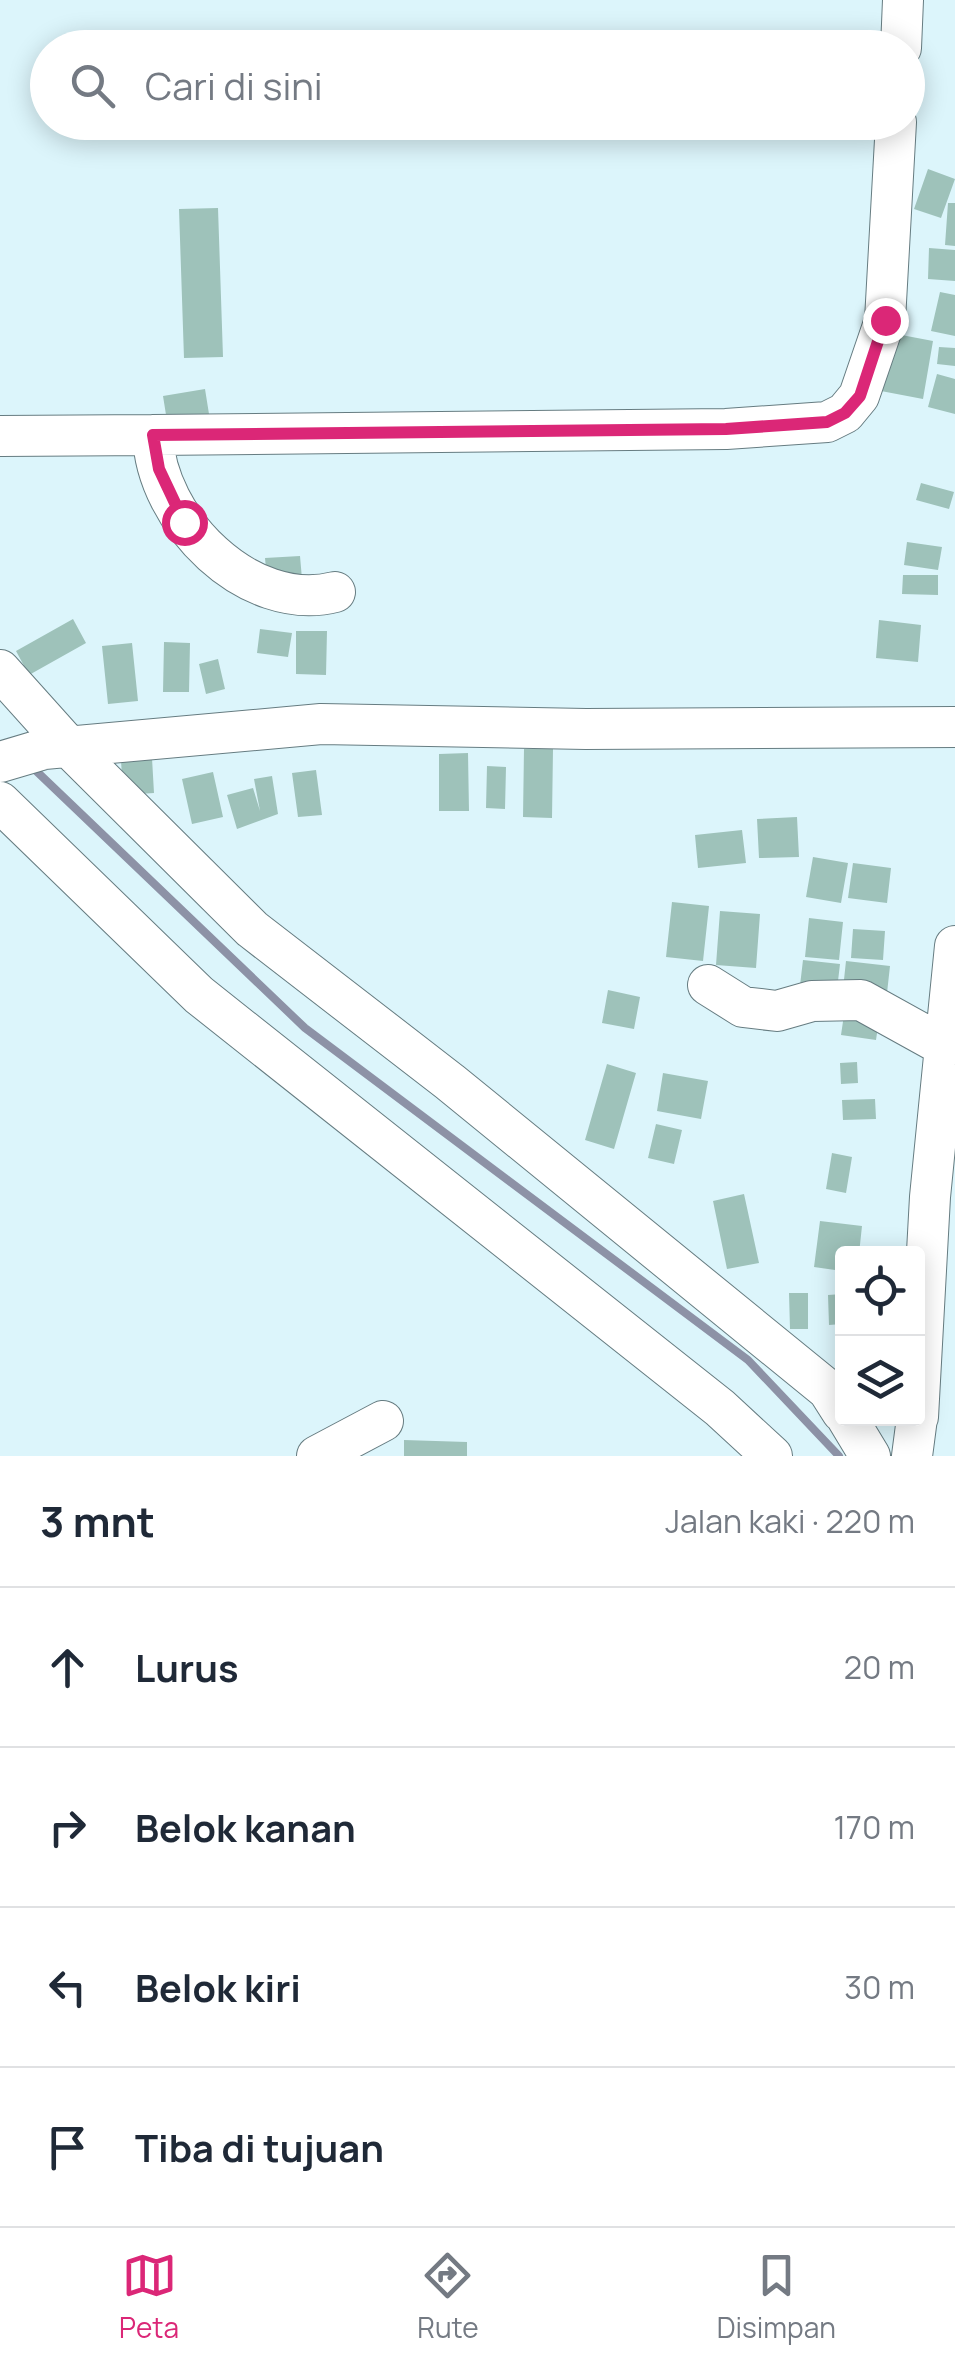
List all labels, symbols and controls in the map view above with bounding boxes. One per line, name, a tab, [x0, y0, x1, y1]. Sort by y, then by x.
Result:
search box	[30, 30, 925, 140]
icon: search	[65, 58, 120, 113]
text: Cari di sini	[145, 59, 323, 111]
route end	[863, 298, 909, 344]
route start	[162, 500, 208, 546]
map controls	[835, 1246, 925, 1426]
button: locate	[835, 1246, 925, 1336]
button: layers	[835, 1336, 925, 1426]
text: 3 mnt	[40, 1492, 155, 1550]
text: Jalan kaki · 220 m	[665, 1499, 915, 1543]
icon: ahead	[40, 1640, 95, 1695]
text: Lurus	[135, 1641, 239, 1693]
text: 20 m	[844, 1645, 915, 1689]
icon: right	[40, 1800, 95, 1855]
text: Belok kanan	[135, 1801, 356, 1853]
text: 170 m	[833, 1805, 915, 1849]
icon: left	[40, 1960, 95, 2015]
text: Belok kiri	[135, 1961, 301, 2013]
text: 30 m	[844, 1965, 915, 2009]
icon: arrive	[40, 2120, 95, 2175]
text: Tiba di tujuan	[135, 2121, 384, 2173]
tab: Peta	[119, 2248, 179, 2346]
tab: Rute	[417, 2248, 479, 2346]
tab: Disimpan	[717, 2248, 836, 2346]

